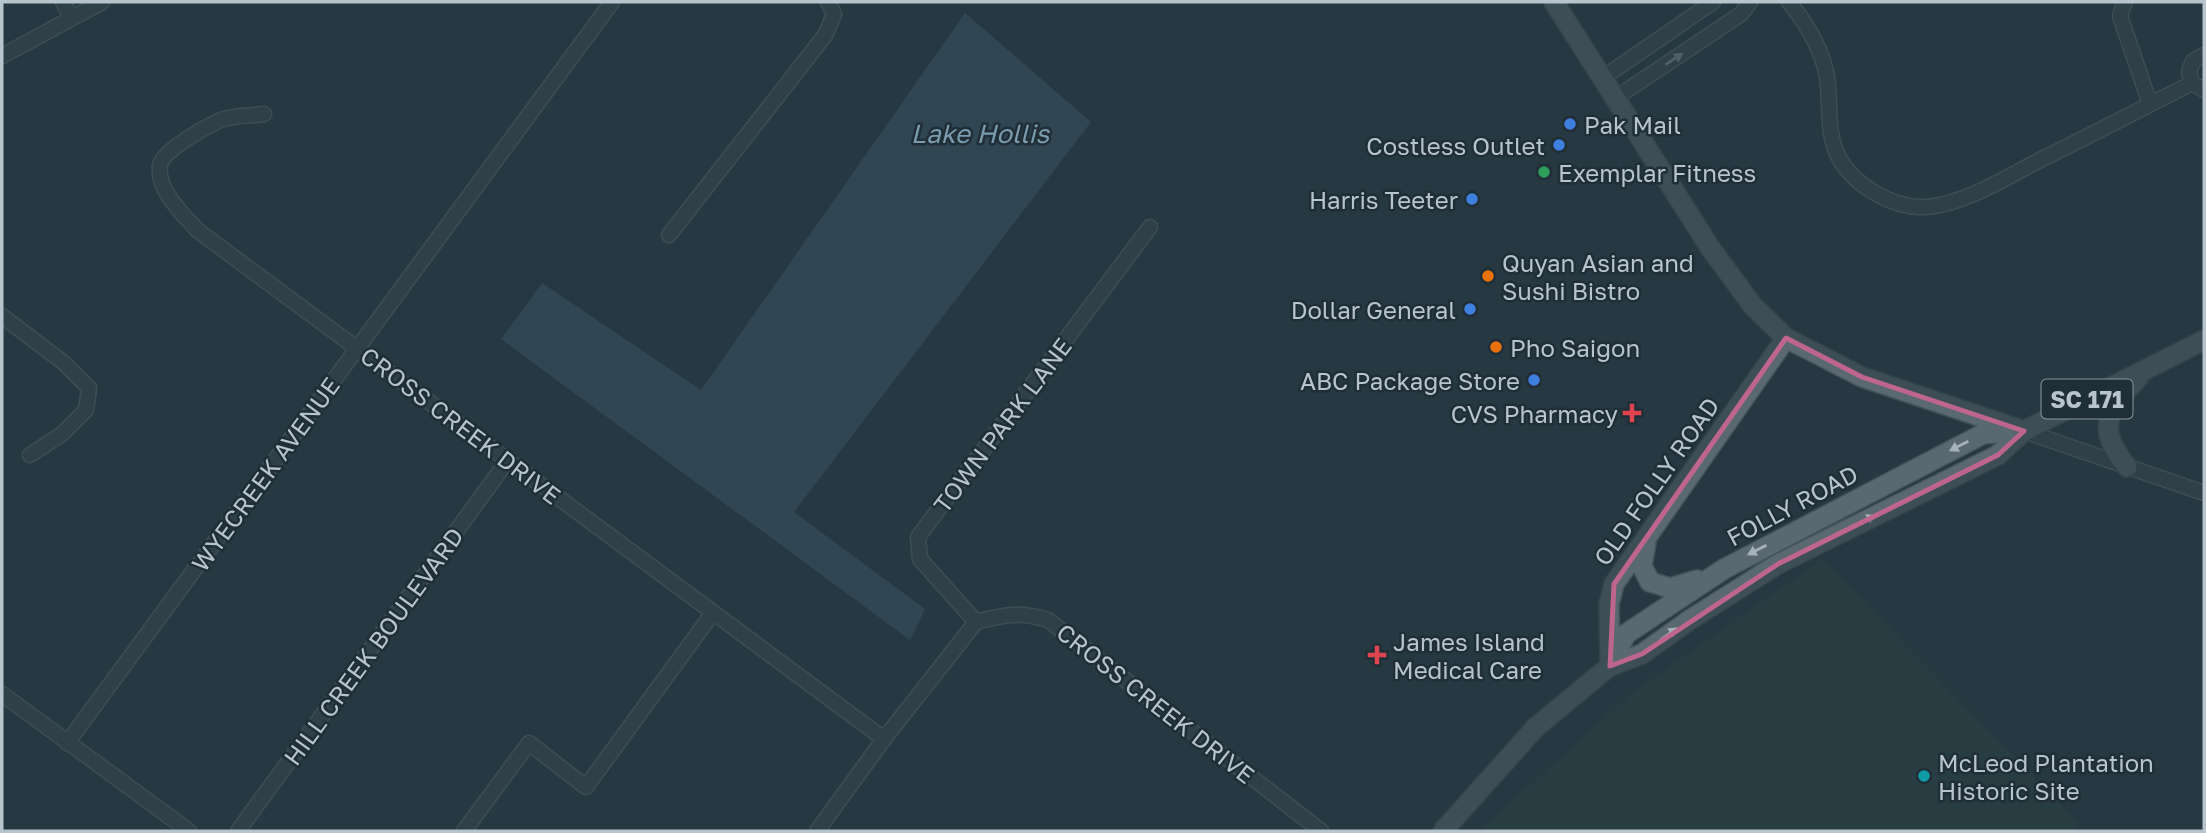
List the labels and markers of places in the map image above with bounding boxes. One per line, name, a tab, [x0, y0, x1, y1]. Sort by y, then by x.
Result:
place label: Pak Mail	[1584, 110, 1681, 139]
marker: Pak Mail	[1562, 116, 1578, 132]
place label: Costless Outlet	[1366, 131, 1545, 160]
marker: Costless Outlet	[1551, 137, 1567, 153]
place label: Exemplar Fitness	[1558, 158, 1756, 187]
marker: Exemplar Fitness	[1536, 164, 1552, 180]
place label: Harris Teeter	[1309, 185, 1458, 214]
marker: Harris Teeter	[1464, 191, 1480, 207]
place label: Quyan Asian and Sushi Bistro	[1502, 248, 1694, 305]
marker: Quyan Asian and Sushi Bistro	[1480, 268, 1496, 284]
place label: Dollar General	[1291, 295, 1456, 324]
marker: Dollar General	[1462, 301, 1478, 317]
place label: Pho Saigon	[1510, 333, 1640, 362]
marker: Pho Saigon	[1488, 339, 1504, 355]
place label: ABC Package Store	[1300, 366, 1520, 395]
marker: ABC Package Store	[1526, 372, 1542, 388]
place label: CVS Pharmacy	[1451, 399, 1618, 428]
marker: CVS Pharmacy	[1624, 405, 1640, 421]
place label: James Island Medical Care	[1393, 627, 1545, 684]
marker: James Island Medical Care	[1367, 645, 1387, 665]
place label: McLeod Plantation Historic Site	[1938, 748, 2154, 805]
marker: McLeod Plantation Historic Site	[1916, 768, 1932, 784]

